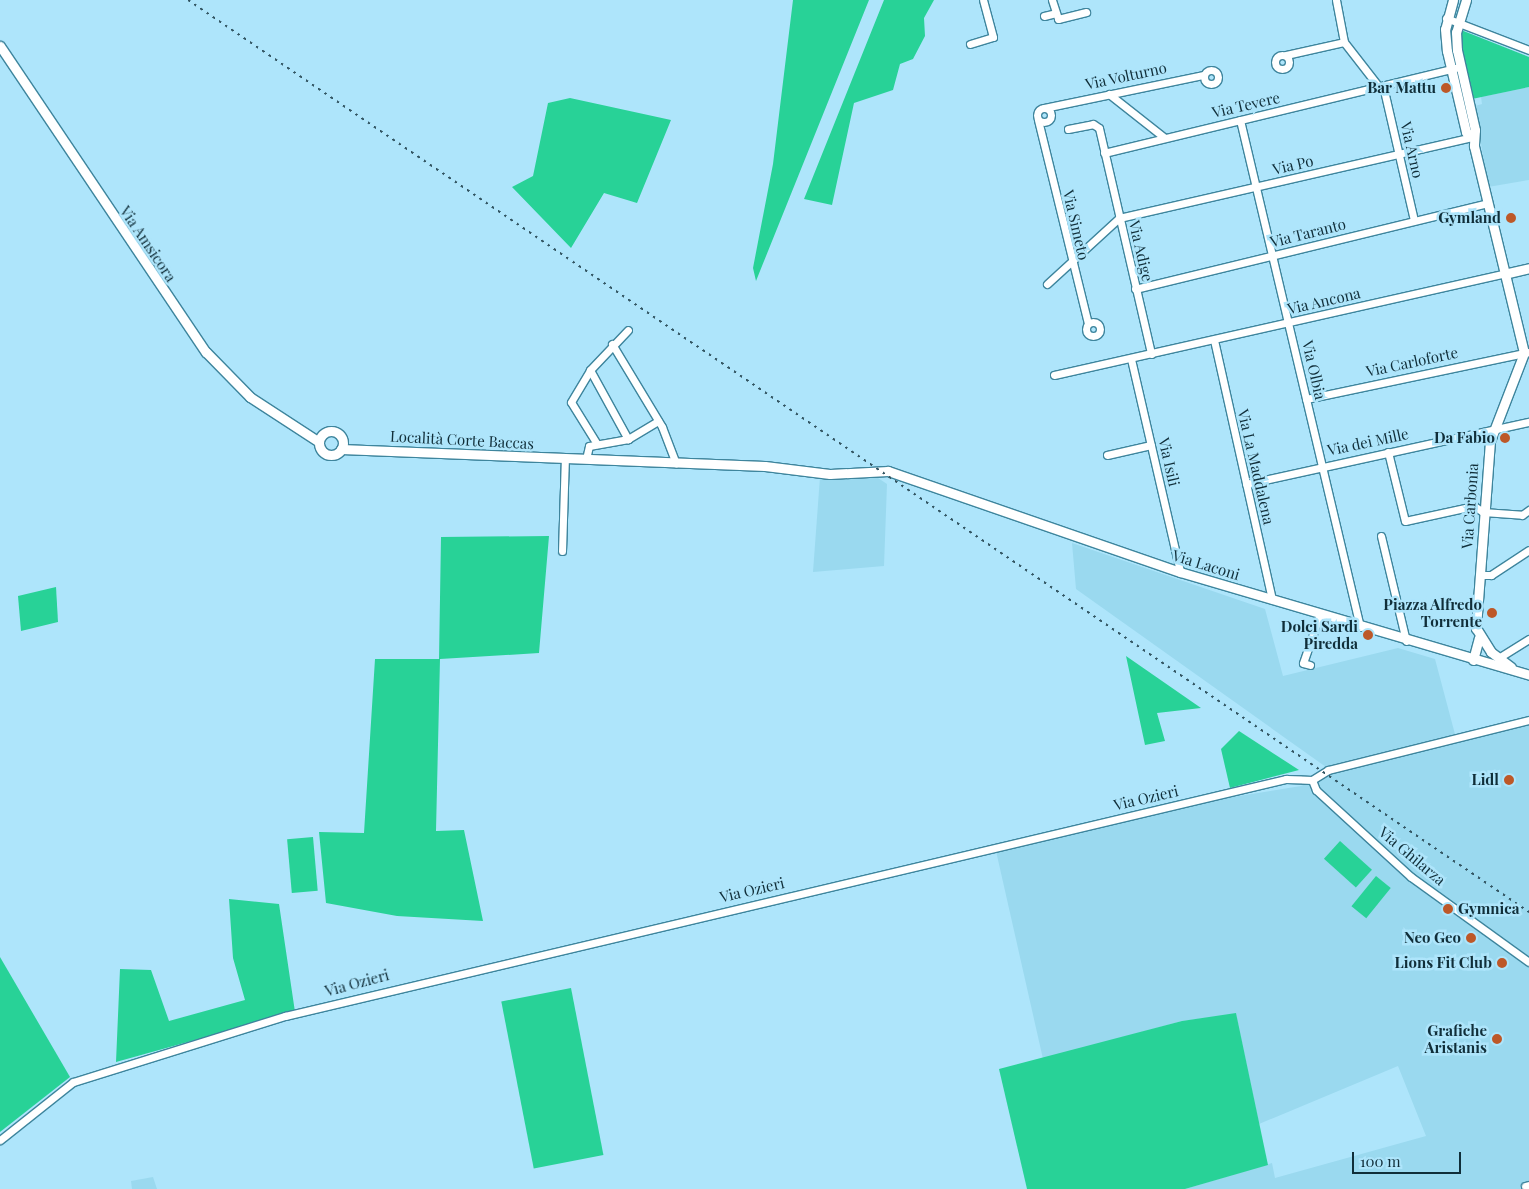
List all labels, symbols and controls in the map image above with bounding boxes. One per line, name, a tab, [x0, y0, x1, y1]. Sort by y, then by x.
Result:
street label: Via Volturno	[1083, 59, 1169, 93]
place label: Bar Mattu	[1367, 79, 1436, 97]
marker: Bar Mattu	[1440, 82, 1452, 94]
street label: Via Tevere	[1210, 88, 1282, 122]
street label: Via Arno	[1397, 120, 1427, 180]
street label: Via Po	[1271, 152, 1315, 178]
street label: Via Simeto	[1059, 188, 1093, 262]
street label: Via Amsicora	[116, 202, 180, 286]
place label: Gymland	[1438, 209, 1501, 227]
marker: Gymland	[1505, 212, 1517, 224]
street label: Via Taranto	[1268, 215, 1348, 251]
street label: Via Adige	[1125, 219, 1157, 283]
street label: Via Ancona	[1285, 284, 1363, 318]
street label: Via Olbia	[1298, 339, 1330, 401]
street label: Via Carloforte	[1364, 343, 1460, 381]
street label: Via La Maddalena	[1234, 407, 1278, 527]
street label: Via dei Mille	[1326, 425, 1410, 459]
street label: Località Corte Baccas	[389, 427, 535, 453]
place label: Da Fabio	[1434, 429, 1495, 447]
marker: Da Fabio	[1499, 432, 1511, 444]
street label: Via Isili	[1155, 436, 1183, 488]
street label: Via Carbonia	[1458, 462, 1482, 550]
street label: Via Laconi	[1170, 546, 1242, 584]
place label: Piazza Alfredo Torrente	[1383, 595, 1482, 630]
marker: Piazza Alfredo Torrente	[1486, 607, 1498, 619]
place label: Dolci Sardi Piredda	[1281, 617, 1358, 652]
marker: Dolci Sardi Piredda	[1362, 629, 1374, 641]
place label: Lidl	[1471, 771, 1499, 789]
marker: Lidl	[1503, 774, 1515, 786]
street label: Via Ozieri	[1112, 782, 1180, 814]
street label: Via Ghilarza	[1375, 823, 1449, 889]
street label: Via Ozieri	[718, 874, 786, 906]
place label: Gymnica	[1458, 900, 1519, 918]
marker: Gymnica	[1442, 903, 1454, 915]
place label: Neo Geo	[1404, 929, 1461, 947]
marker: Neo Geo	[1465, 932, 1477, 944]
place label: Lions Fit Club	[1395, 954, 1492, 972]
marker: Lions Fit Club	[1496, 957, 1508, 969]
street label: Via Ozieri	[323, 966, 391, 1000]
place label: Grafiche Aristanis	[1424, 1021, 1487, 1056]
marker: Grafiche Aristanis	[1491, 1033, 1503, 1045]
scale bar	[1354, 1142, 1463, 1174]
text: 100 m	[1360, 1151, 1401, 1171]

